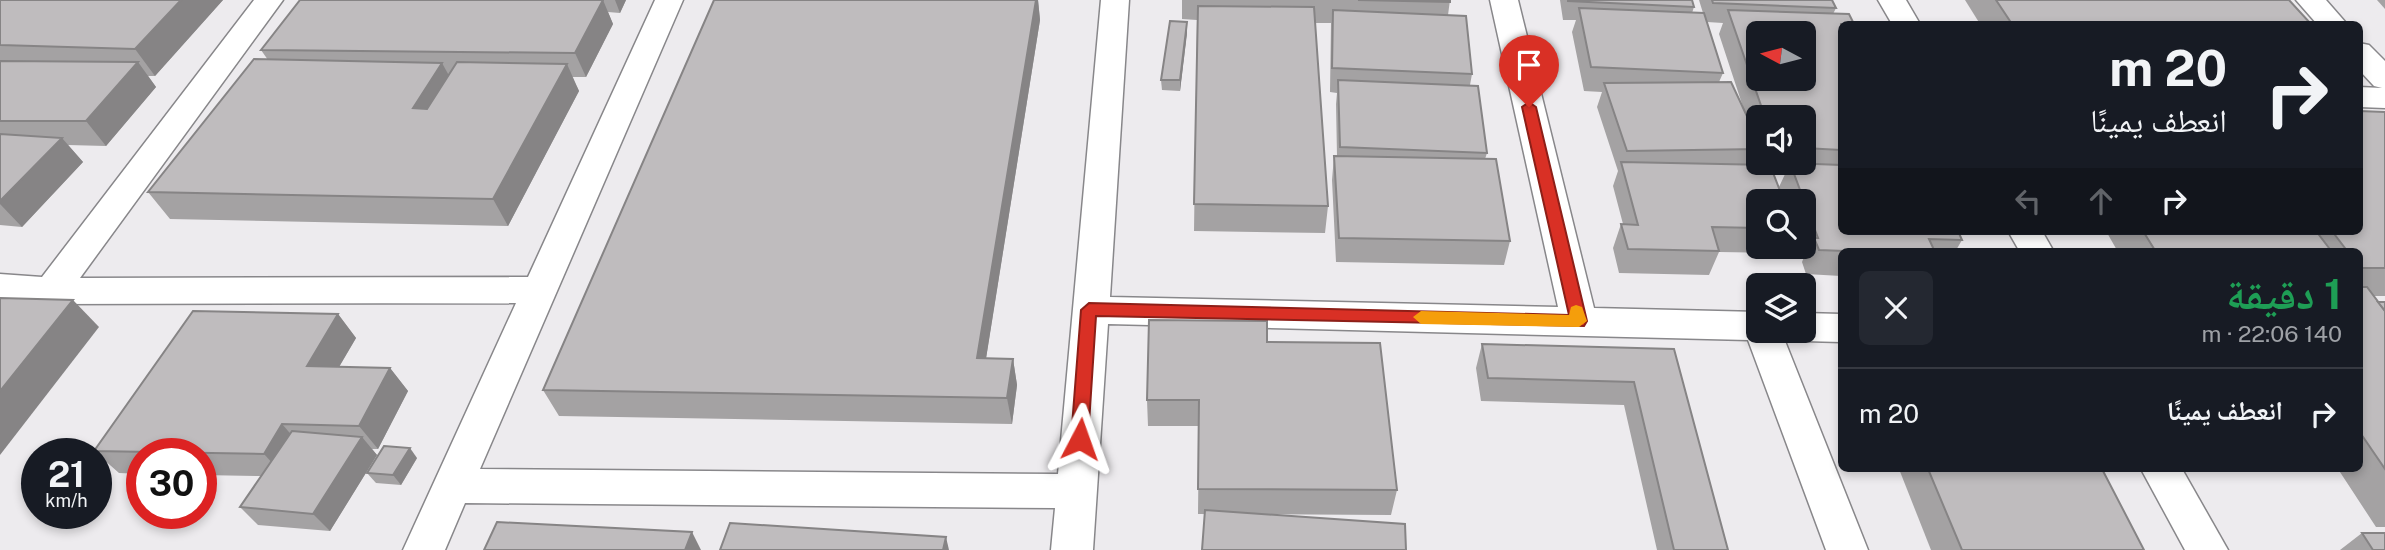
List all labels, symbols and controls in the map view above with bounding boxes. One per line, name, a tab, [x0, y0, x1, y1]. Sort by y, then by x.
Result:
north arrow	[1746, 21, 1816, 91]
map controls	[1746, 21, 1816, 343]
pin	[1499, 35, 1559, 107]
text: 20 m	[2109, 39, 2227, 97]
icon: arrive	[1510, 46, 1548, 84]
icon: right	[2251, 49, 2342, 140]
text: انعطف يمينًا	[2090, 102, 2227, 139]
button: sound	[1746, 105, 1816, 175]
icon: left	[2009, 182, 2047, 220]
icon: ahead	[2082, 182, 2120, 220]
icon: right	[2155, 182, 2193, 220]
button: search	[1746, 189, 1816, 259]
text: 1 دقيقة	[2226, 269, 2342, 318]
button: close	[1859, 271, 1933, 345]
button: layers	[1746, 273, 1816, 343]
text: 140 m · 22:06	[2201, 320, 2342, 347]
text: انعطف يمينًا	[2167, 395, 2283, 426]
icon: right	[2304, 395, 2342, 433]
text: 20 m	[1859, 398, 1919, 429]
position arrow	[1043, 402, 1117, 476]
speed limit sign: 30	[126, 438, 217, 529]
text: 21	[48, 454, 85, 495]
text: km/h	[45, 490, 88, 511]

